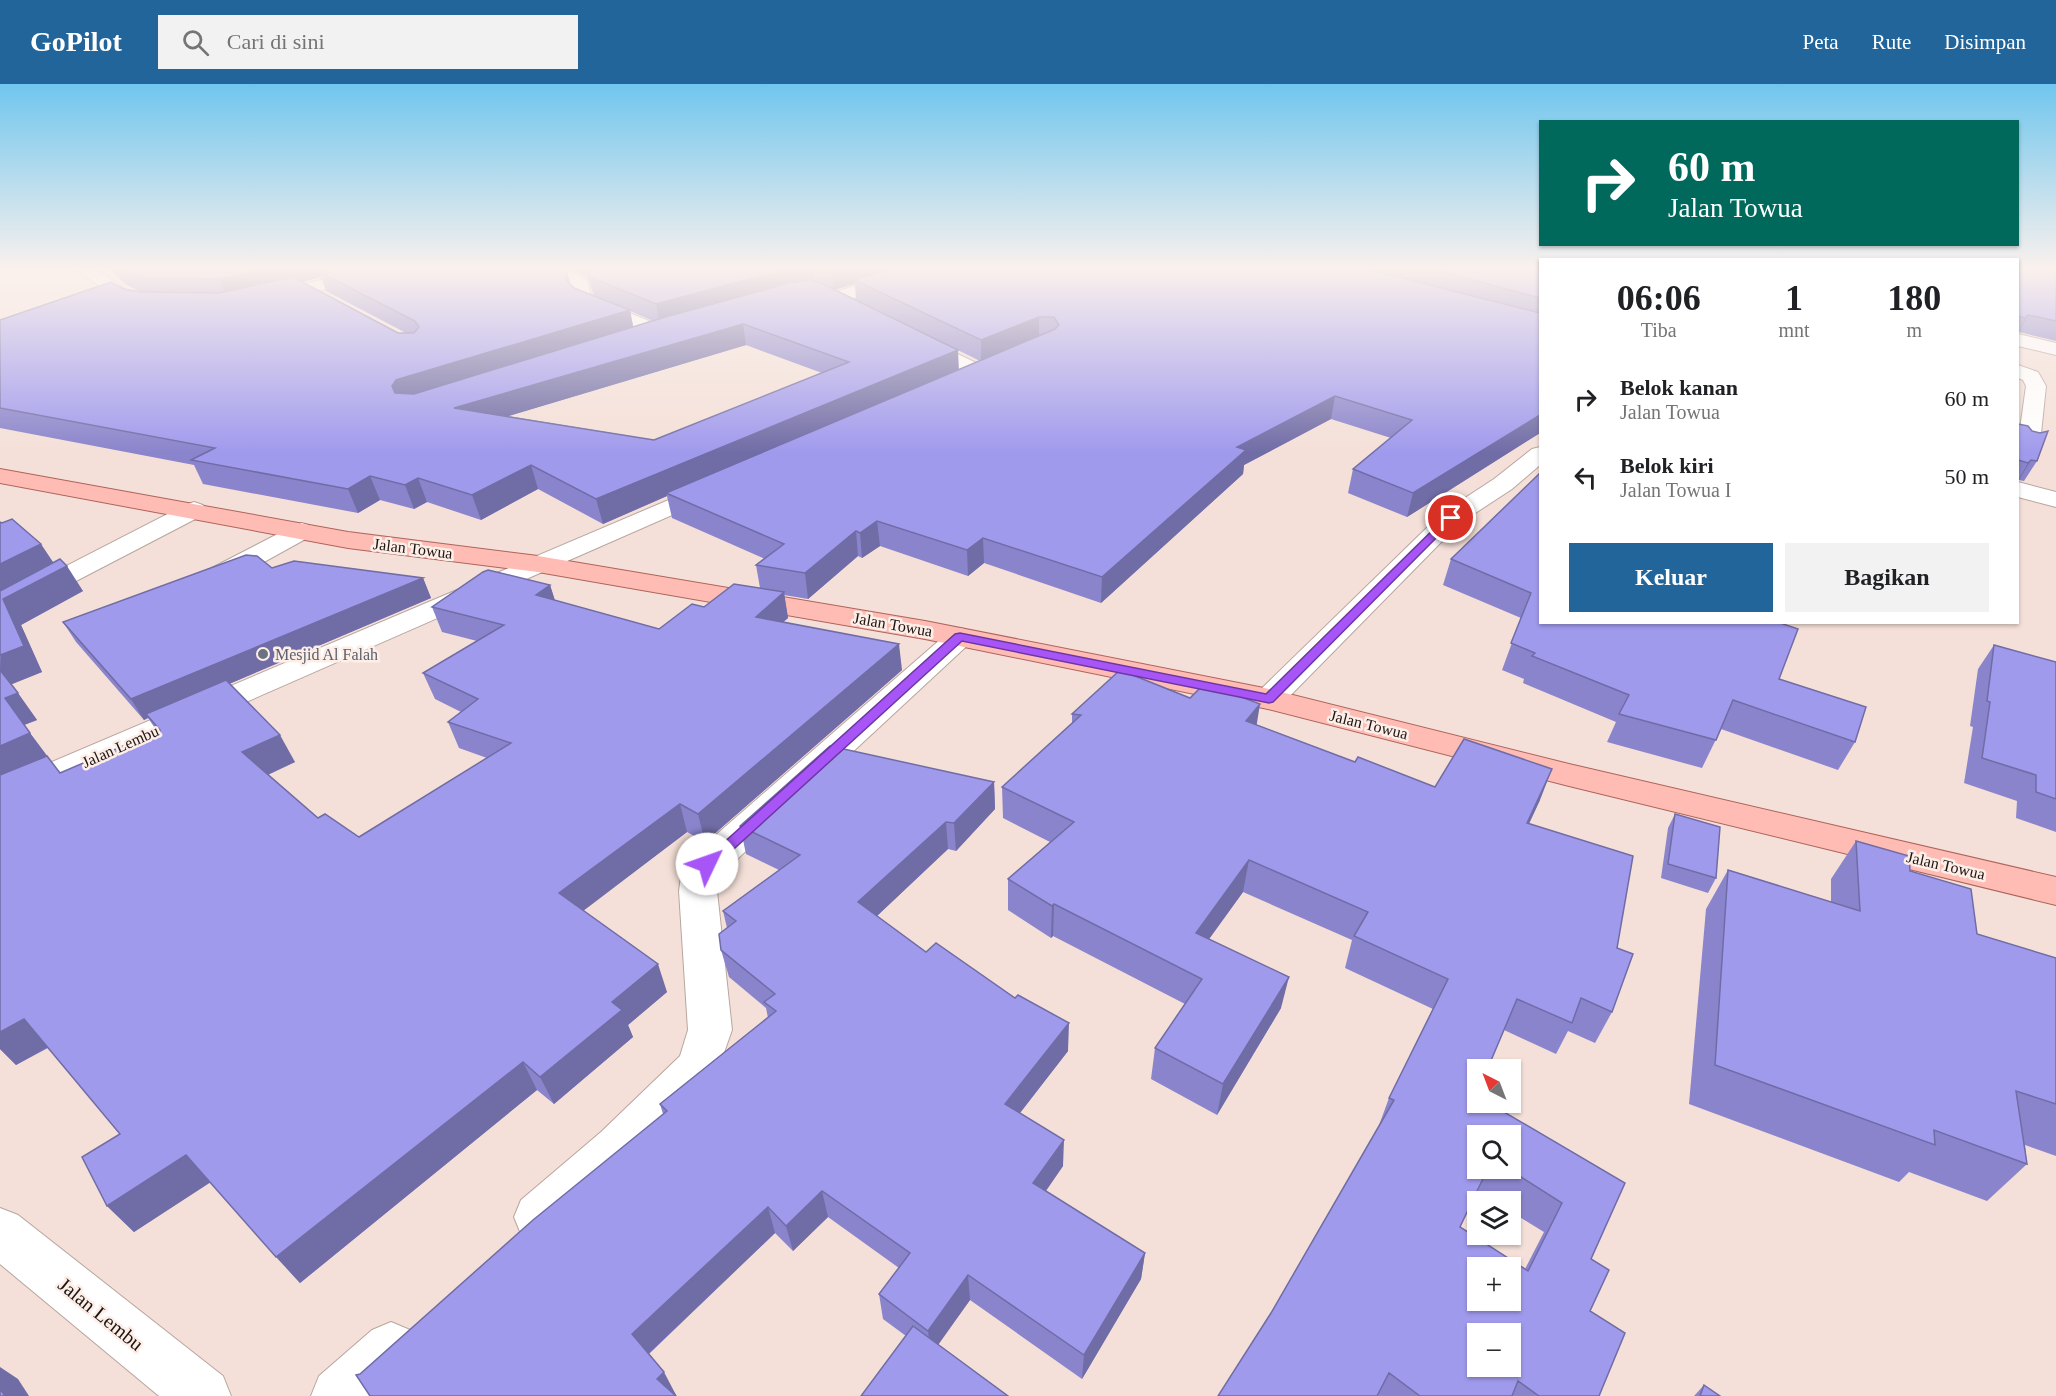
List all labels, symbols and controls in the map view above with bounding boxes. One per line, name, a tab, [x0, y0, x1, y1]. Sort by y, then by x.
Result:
search box	[158, 15, 578, 69]
text: GoPilot	[30, 26, 122, 57]
icon: search	[179, 26, 212, 59]
text: Cari di sini	[227, 29, 325, 54]
text: Peta	[1803, 30, 1839, 54]
text: Rute	[1872, 30, 1911, 54]
text: Disimpan	[1944, 30, 2026, 54]
icon: right	[1569, 144, 1647, 222]
text: 60 m	[1668, 144, 1756, 190]
text: Jalan Towua	[1668, 193, 1803, 223]
text: 06:06	[1617, 278, 1701, 318]
text: 1	[1785, 278, 1803, 318]
text: 180	[1887, 278, 1941, 318]
text: Tiba	[1641, 319, 1677, 341]
text: mnt	[1778, 319, 1810, 341]
text: m	[1907, 319, 1922, 341]
text: Belok kanan	[1620, 375, 1738, 400]
icon: right	[1569, 383, 1602, 416]
text: 60 m	[1944, 386, 1989, 411]
text: Jalan Towua	[1620, 401, 1720, 423]
text: Belok kiri	[1620, 453, 1714, 478]
icon: left	[1569, 461, 1602, 494]
text: 50 m	[1944, 464, 1989, 489]
text: Jalan Towua I	[1620, 479, 1732, 501]
pin	[1425, 492, 1476, 543]
icon: arrive	[1434, 501, 1467, 534]
street label: Jalan Towua	[372, 535, 454, 562]
button: Keluar	[1569, 543, 1773, 612]
button: Bagikan	[1785, 543, 1989, 612]
street label: Jalan Towua	[852, 609, 934, 640]
place label: Mesjid Al Falah	[275, 646, 378, 664]
marker: Mesjid Al Falah	[256, 647, 270, 661]
street label: Jalan Towua	[1328, 707, 1410, 742]
street label: Jalan Lembu	[79, 722, 161, 771]
position arrow	[675, 832, 739, 896]
street label: Jalan Towua	[1905, 848, 1987, 883]
north arrow	[1467, 1059, 1521, 1113]
map controls	[1467, 1059, 1521, 1377]
button: search	[1467, 1125, 1521, 1179]
button: layers	[1467, 1191, 1521, 1245]
button: +	[1467, 1257, 1521, 1311]
street label: Jalan Lembu	[54, 1273, 148, 1355]
button: −	[1467, 1323, 1521, 1377]

